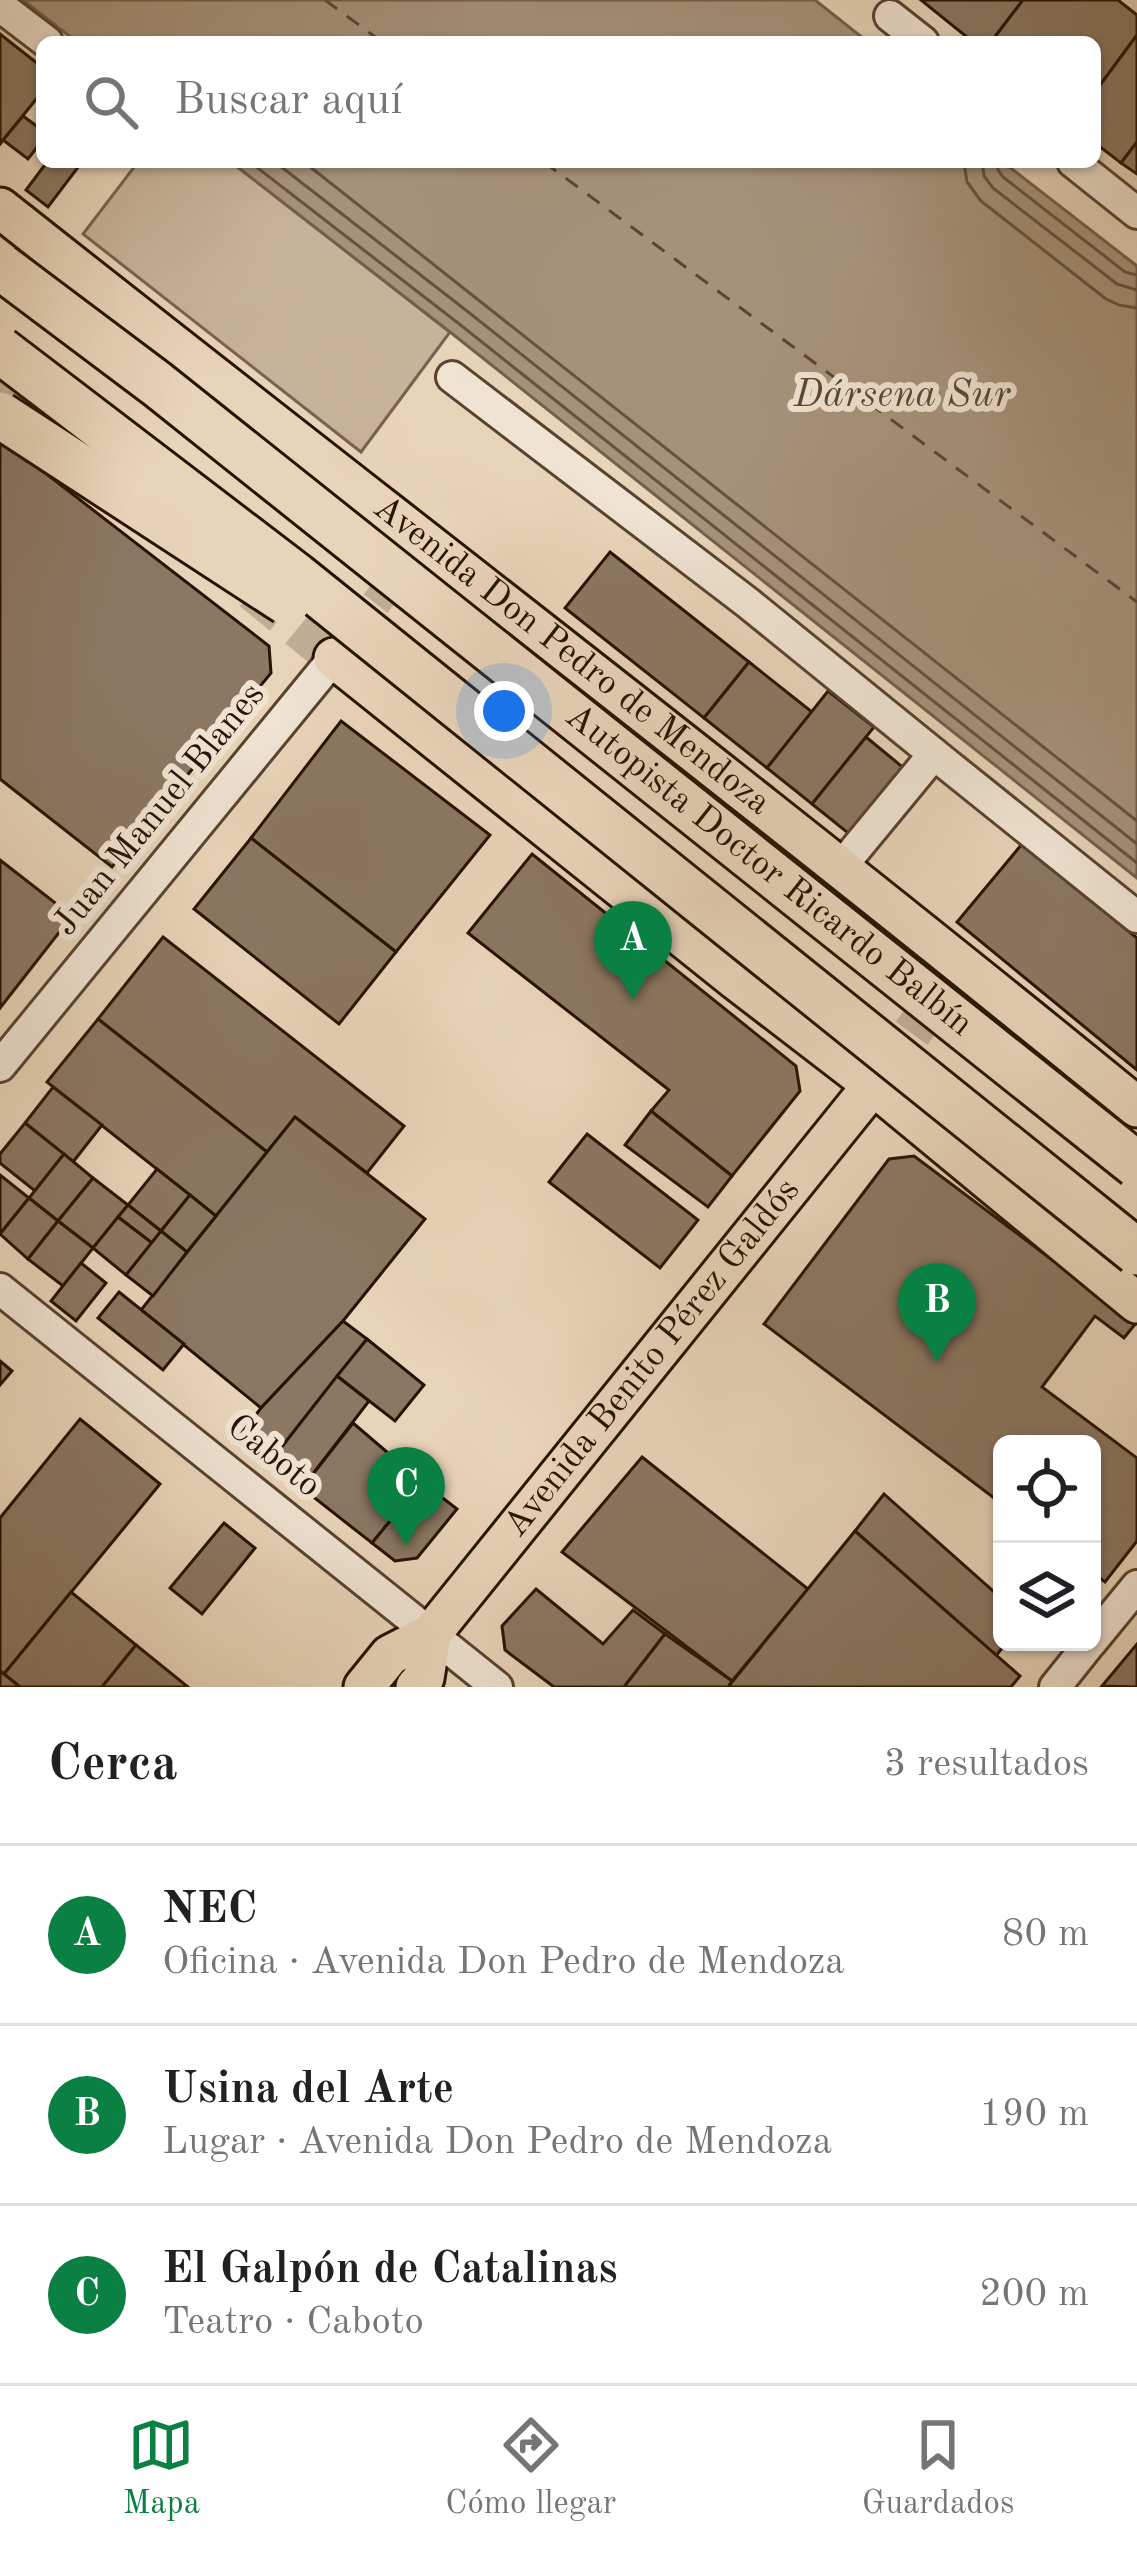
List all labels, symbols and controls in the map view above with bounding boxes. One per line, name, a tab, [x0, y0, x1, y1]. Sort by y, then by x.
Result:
search box	[36, 36, 1101, 168]
icon: search	[78, 69, 144, 135]
text: Buscar aquí	[174, 79, 403, 124]
water label: Dársena Sur	[793, 376, 1012, 415]
street label: Avenida Don Pedro de Mendoza	[366, 490, 776, 823]
street label: Juan Manuel Blanes	[48, 677, 272, 943]
your location	[474, 681, 534, 741]
street label: Autopista Doctor Ricardo Balbín	[557, 693, 979, 1047]
pin: A	[594, 901, 672, 1000]
street label: Avenida Benito Pérez Galdós	[498, 1173, 807, 1544]
pin: B	[898, 1263, 976, 1362]
street label: Caboto	[219, 1409, 327, 1505]
map controls	[993, 1435, 1101, 1651]
button: locate	[993, 1435, 1101, 1543]
pin: C	[367, 1447, 445, 1546]
button: layers	[993, 1543, 1101, 1651]
text: Cerca	[48, 1740, 178, 1791]
text: 3 resultados	[884, 1745, 1089, 1784]
text: NEC	[162, 1888, 257, 1933]
text: A	[72, 1915, 102, 1954]
text: 80 m	[1002, 1915, 1089, 1954]
text: Oficina · Avenida Don Pedro de Mendoza	[162, 1943, 845, 1982]
text: Usina del Arte	[162, 2068, 454, 2113]
text: B	[73, 2095, 101, 2134]
text: 190 m	[979, 2095, 1089, 2134]
text: Lugar · Avenida Don Pedro de Mendoza	[162, 2123, 832, 2162]
text: El Galpón de Catalinas	[162, 2248, 618, 2293]
text: C	[74, 2275, 100, 2314]
text: 200 m	[979, 2275, 1089, 2314]
text: Teatro · Caboto	[162, 2303, 424, 2342]
tab: Mapa	[123, 2412, 200, 2525]
tab: Cómo llegar	[445, 2412, 616, 2525]
tab: Guardados	[862, 2412, 1014, 2525]

